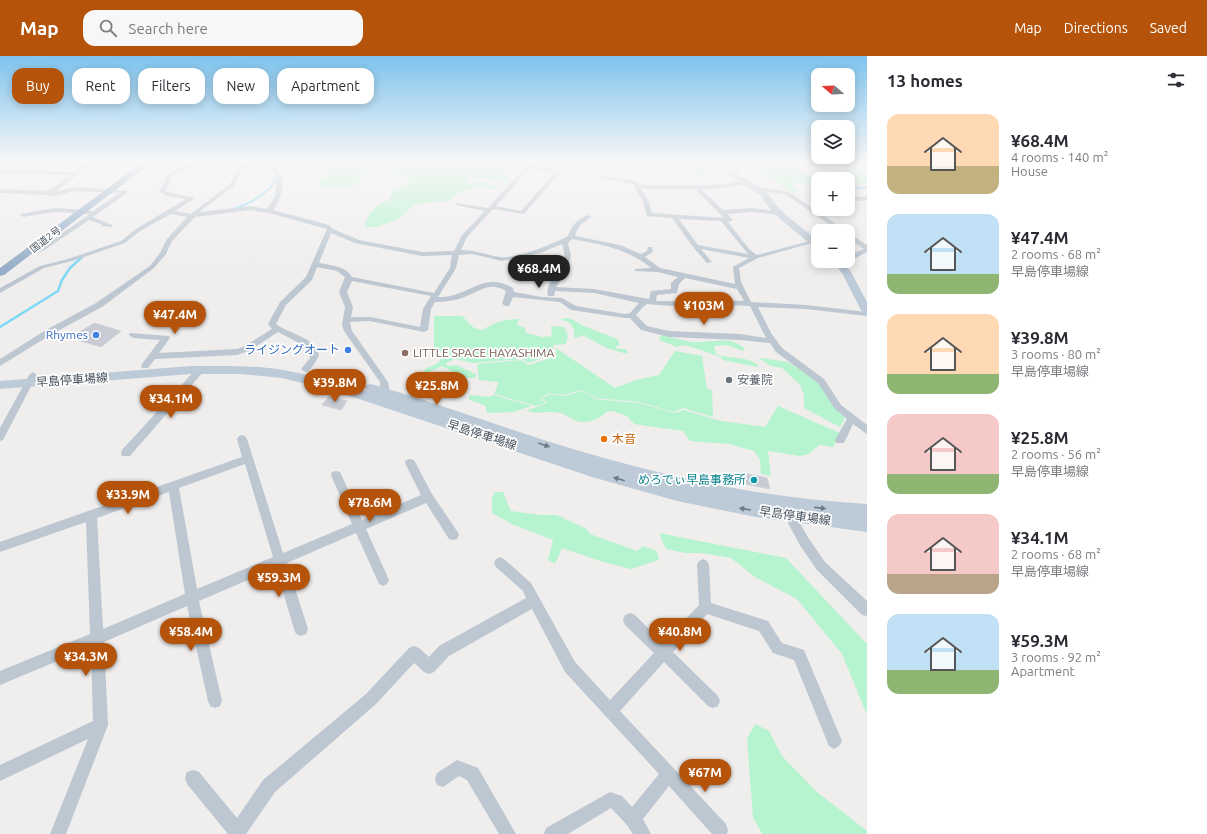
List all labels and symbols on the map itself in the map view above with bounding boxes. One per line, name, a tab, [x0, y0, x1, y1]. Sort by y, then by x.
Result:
north arrow	[811, 68, 855, 112]
street label: 国道2号	[28, 224, 63, 255]
pin: ¥68.4M	[506, 255, 572, 289]
pin: ¥103M	[676, 292, 732, 326]
pin: ¥47.4M	[142, 301, 208, 335]
place label: Rhymes	[46, 328, 88, 341]
marker: Rhymes	[91, 330, 101, 340]
place label: ライジングオート	[244, 343, 340, 356]
marker: ライジングオート	[343, 345, 353, 355]
place label: LITTLE SPACE HAYASHIMA	[413, 346, 554, 359]
marker: LITTLE SPACE HAYASHIMA	[400, 348, 410, 358]
pin: ¥39.8M	[302, 369, 368, 403]
street label: 早島停車場線	[36, 371, 108, 388]
pin: ¥25.8M	[404, 372, 470, 406]
place label: 安養院	[737, 373, 773, 386]
marker: 安養院	[724, 375, 734, 385]
pin: ¥34.1M	[138, 385, 204, 419]
street label: 早島停車場線	[446, 417, 518, 452]
place label: 木音	[612, 432, 636, 445]
marker: 木音	[599, 434, 609, 444]
one-way arrow	[538, 442, 550, 448]
place label: めろでぃ早島事務所	[638, 473, 746, 486]
marker: めろでぃ早島事務所	[749, 475, 759, 485]
one-way arrow	[612, 476, 624, 482]
pin: ¥33.9M	[95, 481, 161, 515]
pin: ¥78.6M	[337, 489, 403, 523]
street label: 早島停車場線	[759, 504, 832, 527]
one-way arrow	[814, 504, 826, 511]
one-way arrow	[739, 505, 751, 511]
pin: ¥59.3M	[246, 564, 312, 598]
pin: ¥58.4M	[158, 618, 224, 652]
pin: ¥40.8M	[647, 618, 713, 652]
pin: ¥34.3M	[53, 643, 119, 677]
pin: ¥67M	[681, 759, 729, 793]

